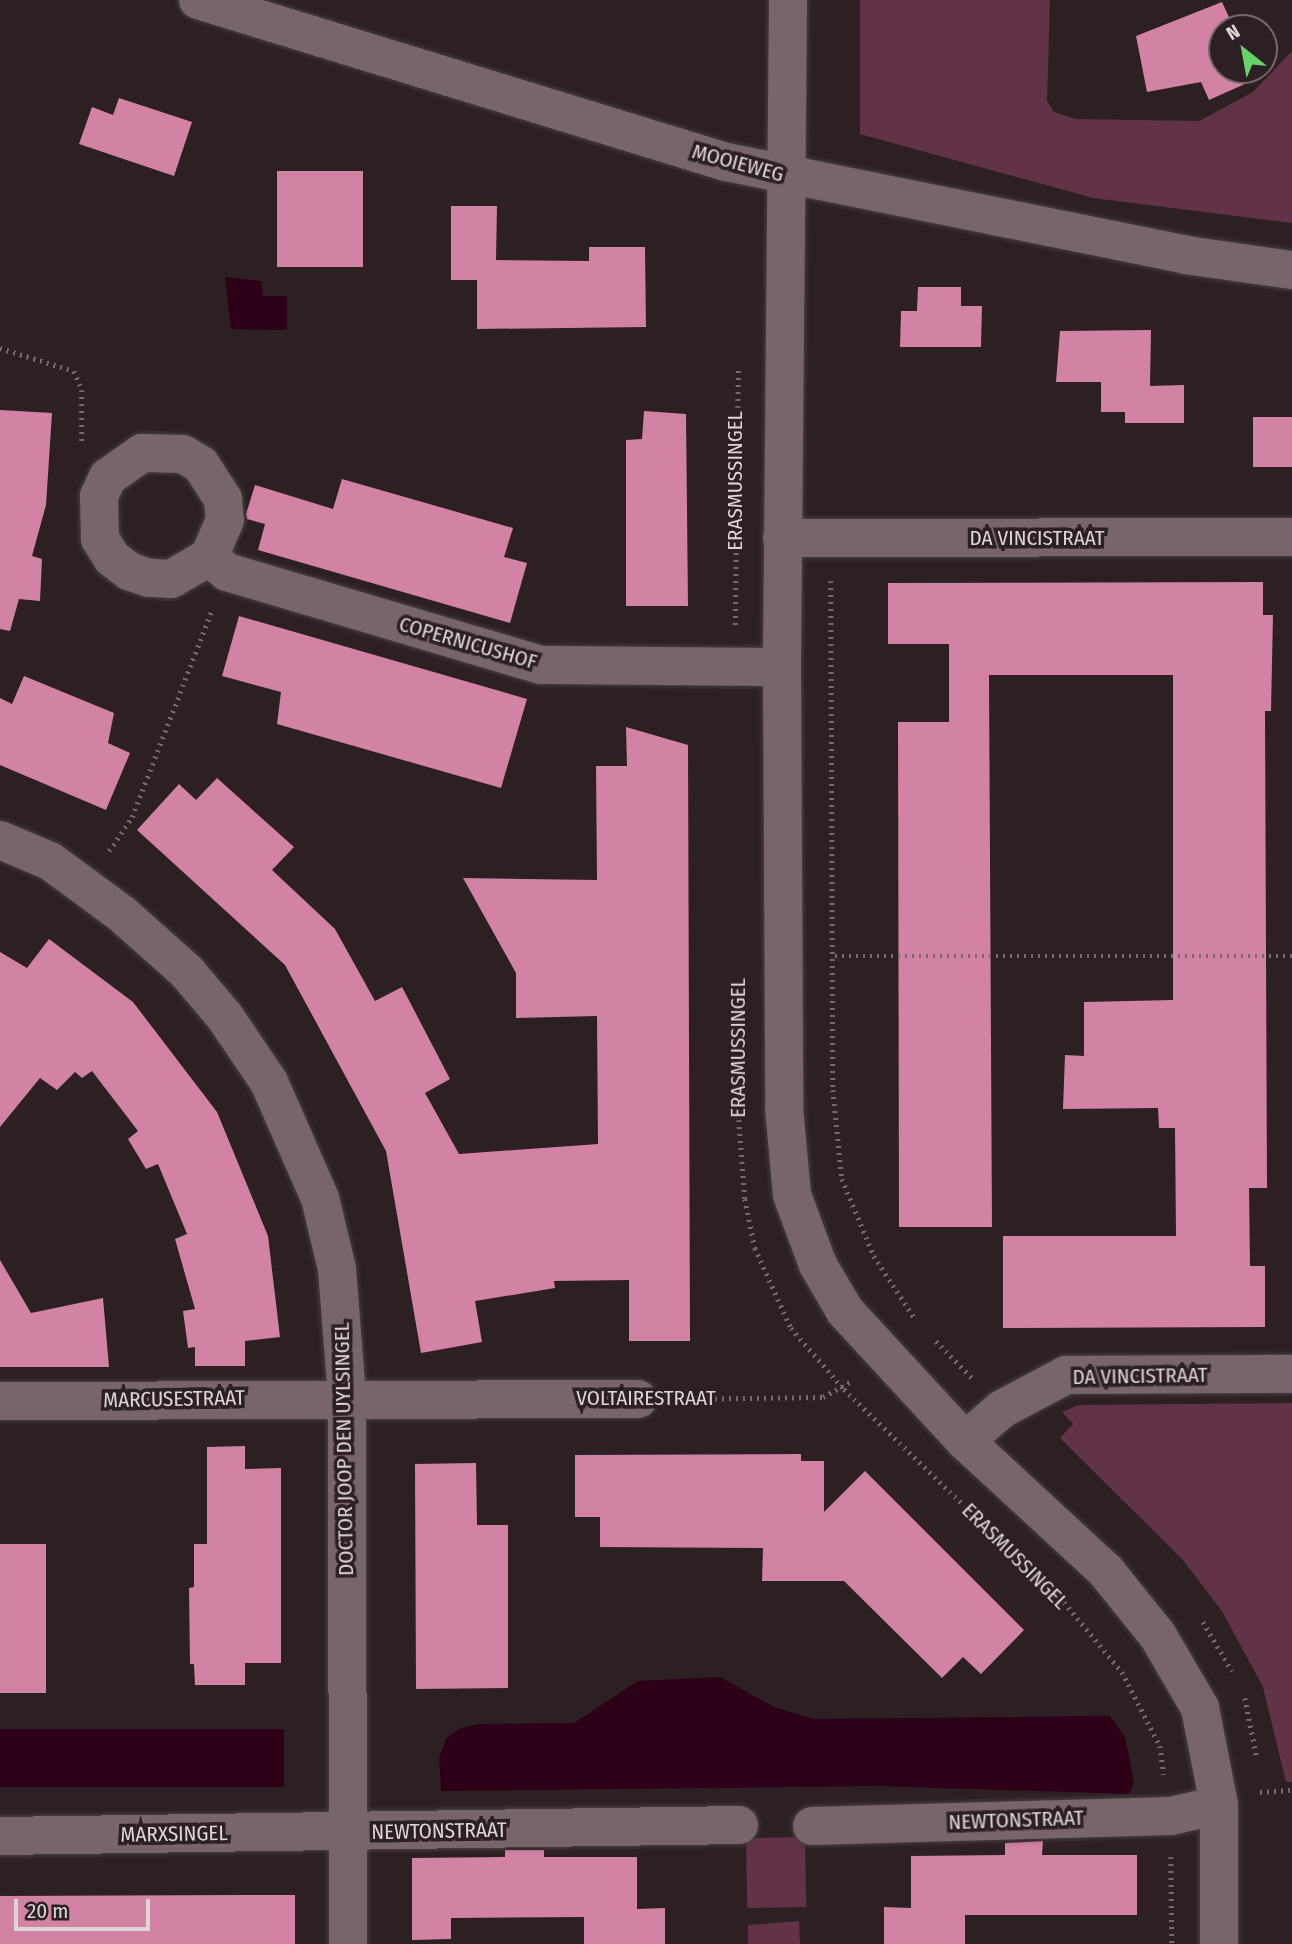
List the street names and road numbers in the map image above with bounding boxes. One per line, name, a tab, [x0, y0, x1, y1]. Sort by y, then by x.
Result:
street label: MOOIEWEG	[689, 139, 787, 187]
street label: ERASMUSSINGEL	[722, 411, 748, 551]
street label: DA VINCISTRAAT	[970, 525, 1104, 551]
street label: COPERNICUSHOF	[396, 611, 540, 675]
street label: ERASMUSSINGEL	[725, 978, 751, 1118]
street label: DOCTOR JOOP DEN UYLSINGEL	[329, 1322, 359, 1576]
street label: DA VINCISTRAAT	[1072, 1362, 1208, 1390]
street label: MARCUSESTRAAT	[103, 1385, 245, 1413]
street label: VOLTAIRESTRAAT	[576, 1385, 716, 1411]
street label: ERASMUSSINGEL	[957, 1498, 1073, 1614]
street label: NEWTONSTRAAT	[948, 1805, 1084, 1835]
street label: NEWTONSTRAAT	[371, 1817, 507, 1845]
street label: MARXSINGEL	[120, 1820, 228, 1848]

